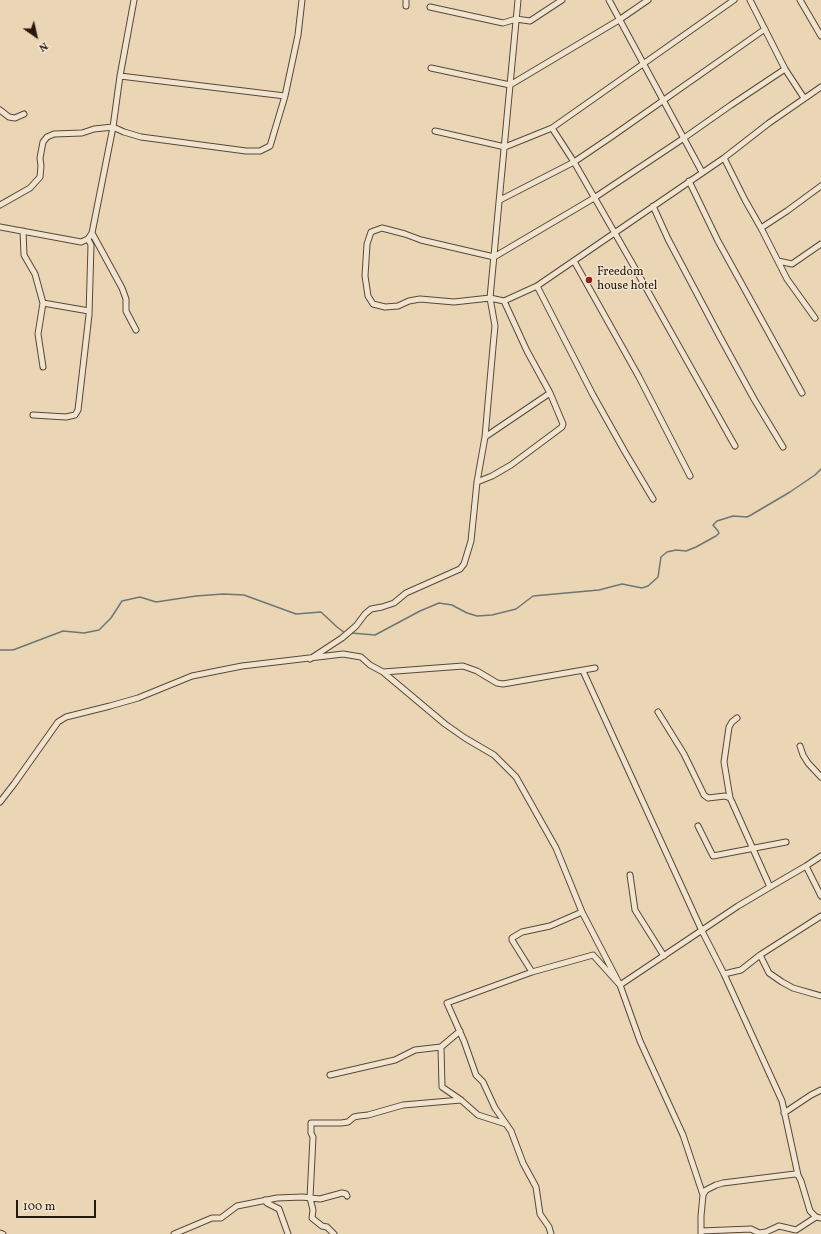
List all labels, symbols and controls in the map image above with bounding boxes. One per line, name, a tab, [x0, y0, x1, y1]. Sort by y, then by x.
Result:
north arrow	[16, 16, 56, 56]
text: N	[35, 38, 51, 55]
place label: Freedom house hotel	[597, 266, 657, 294]
marker: Freedom house hotel	[584, 275, 594, 285]
scale bar	[18, 1192, 98, 1218]
text: 100 m	[23, 1199, 55, 1215]

